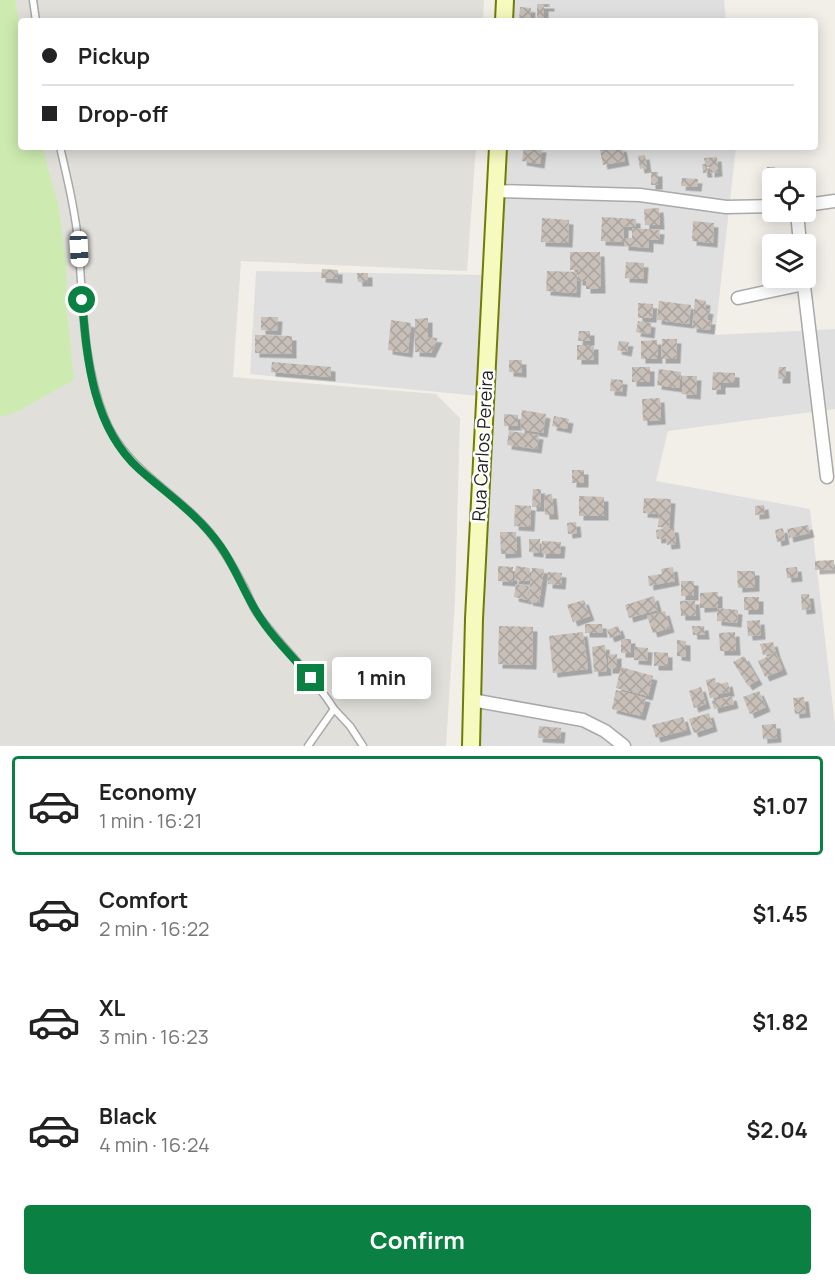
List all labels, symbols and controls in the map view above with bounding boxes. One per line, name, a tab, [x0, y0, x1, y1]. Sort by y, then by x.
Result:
text: Pickup	[78, 41, 150, 71]
text: Drop-off	[78, 99, 168, 129]
map controls	[762, 168, 816, 288]
button: locate	[762, 168, 816, 222]
car	[69, 231, 89, 267]
button: layers	[762, 234, 816, 288]
route start	[68, 286, 95, 313]
street label: Rua Carlos Pereira	[466, 370, 498, 522]
callout: 1 min	[332, 657, 431, 699]
route end	[297, 664, 324, 691]
text: 1 min	[357, 664, 406, 691]
text: Economy	[99, 777, 197, 807]
icon: car	[27, 779, 81, 833]
text: $1.07	[753, 791, 808, 821]
text: 1 min · 16:21	[99, 807, 202, 834]
text: Comfort	[99, 885, 188, 915]
icon: car	[27, 887, 81, 941]
text: $1.45	[752, 899, 808, 929]
text: 2 min · 16:22	[99, 915, 209, 942]
text: XL	[99, 993, 125, 1023]
icon: car	[27, 995, 81, 1049]
text: $1.82	[752, 1007, 808, 1037]
text: 3 min · 16:23	[99, 1023, 209, 1050]
text: Black	[99, 1101, 156, 1131]
icon: car	[27, 1103, 81, 1157]
text: $2.04	[747, 1115, 808, 1145]
text: 4 min · 16:24	[99, 1131, 210, 1158]
button: Confirm	[24, 1205, 811, 1274]

